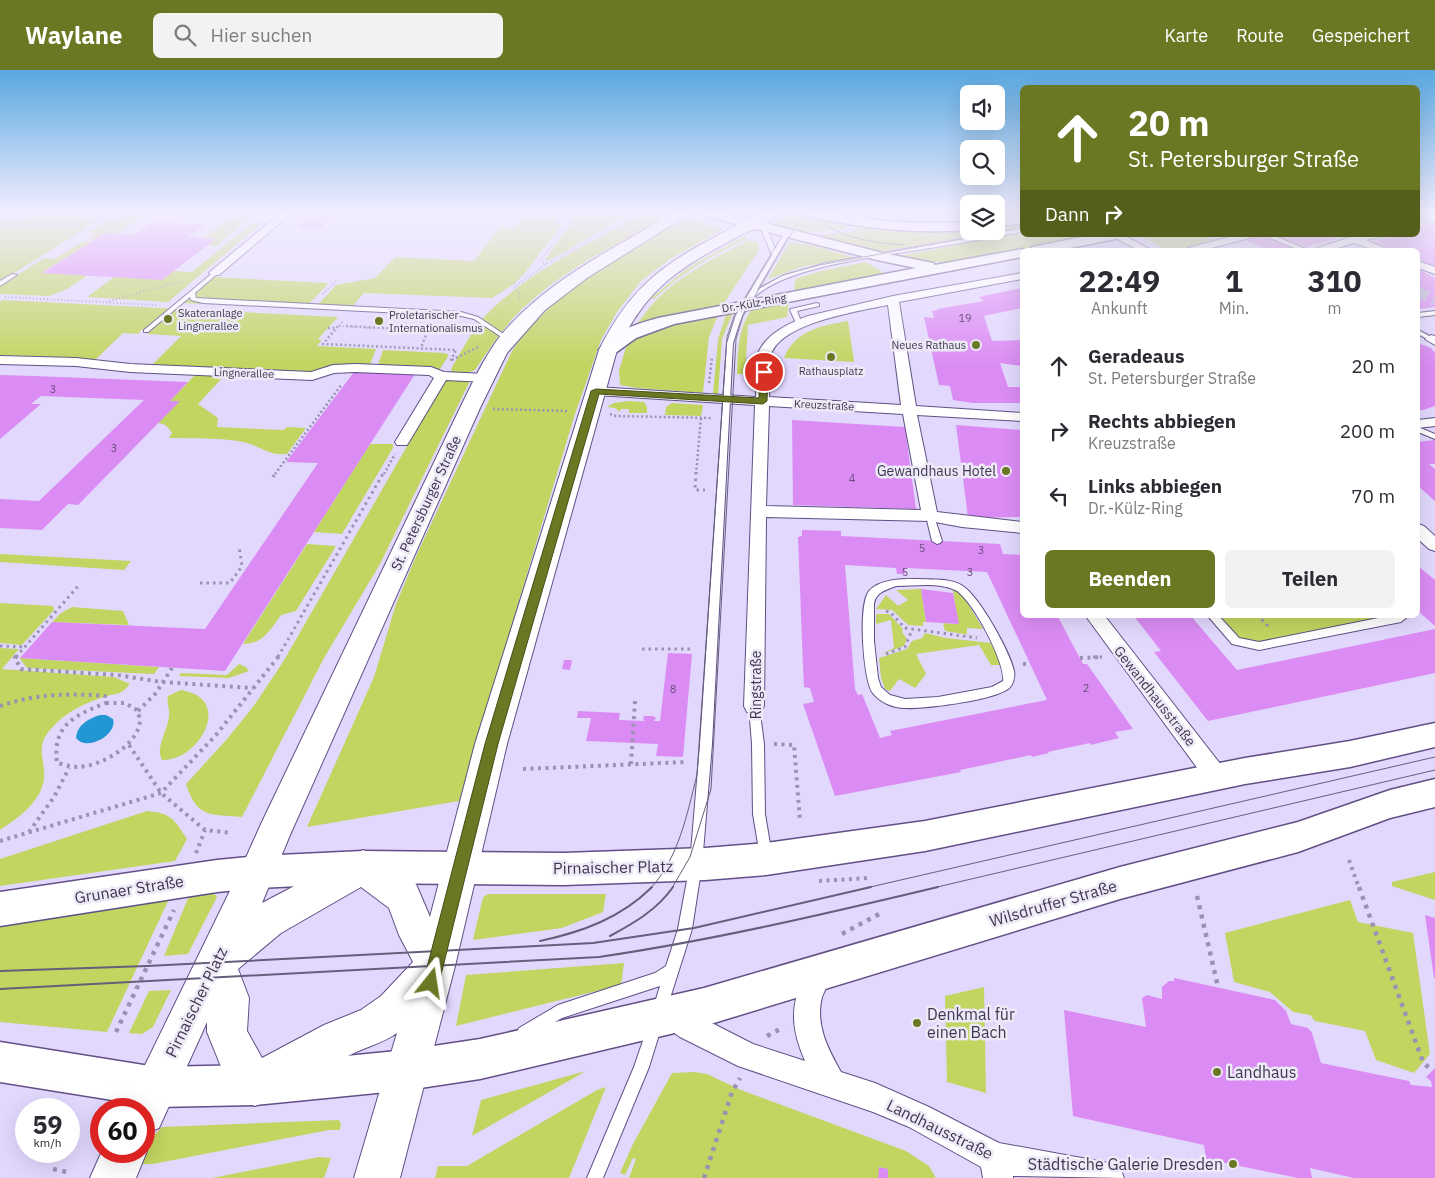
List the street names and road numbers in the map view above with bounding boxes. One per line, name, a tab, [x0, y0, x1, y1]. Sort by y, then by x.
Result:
street label: Dr.-Külz-Ring	[721, 290, 787, 316]
street label: Lingnerallee	[214, 365, 274, 381]
street label: Kreuzstraße	[794, 396, 854, 414]
street label: St. Petersburger Straße	[387, 432, 465, 573]
street label: Gewandhausstraße	[1110, 642, 1200, 750]
street label: Ringstraße	[747, 650, 765, 719]
street label: Pirnaischer Platz	[553, 856, 673, 878]
street label: Grunaer Straße	[73, 870, 185, 908]
street label: Wilsdruffer Straße	[987, 875, 1119, 931]
street label: Pirnaischer Platz	[161, 944, 231, 1060]
street label: Landhausstraße	[883, 1095, 997, 1164]

